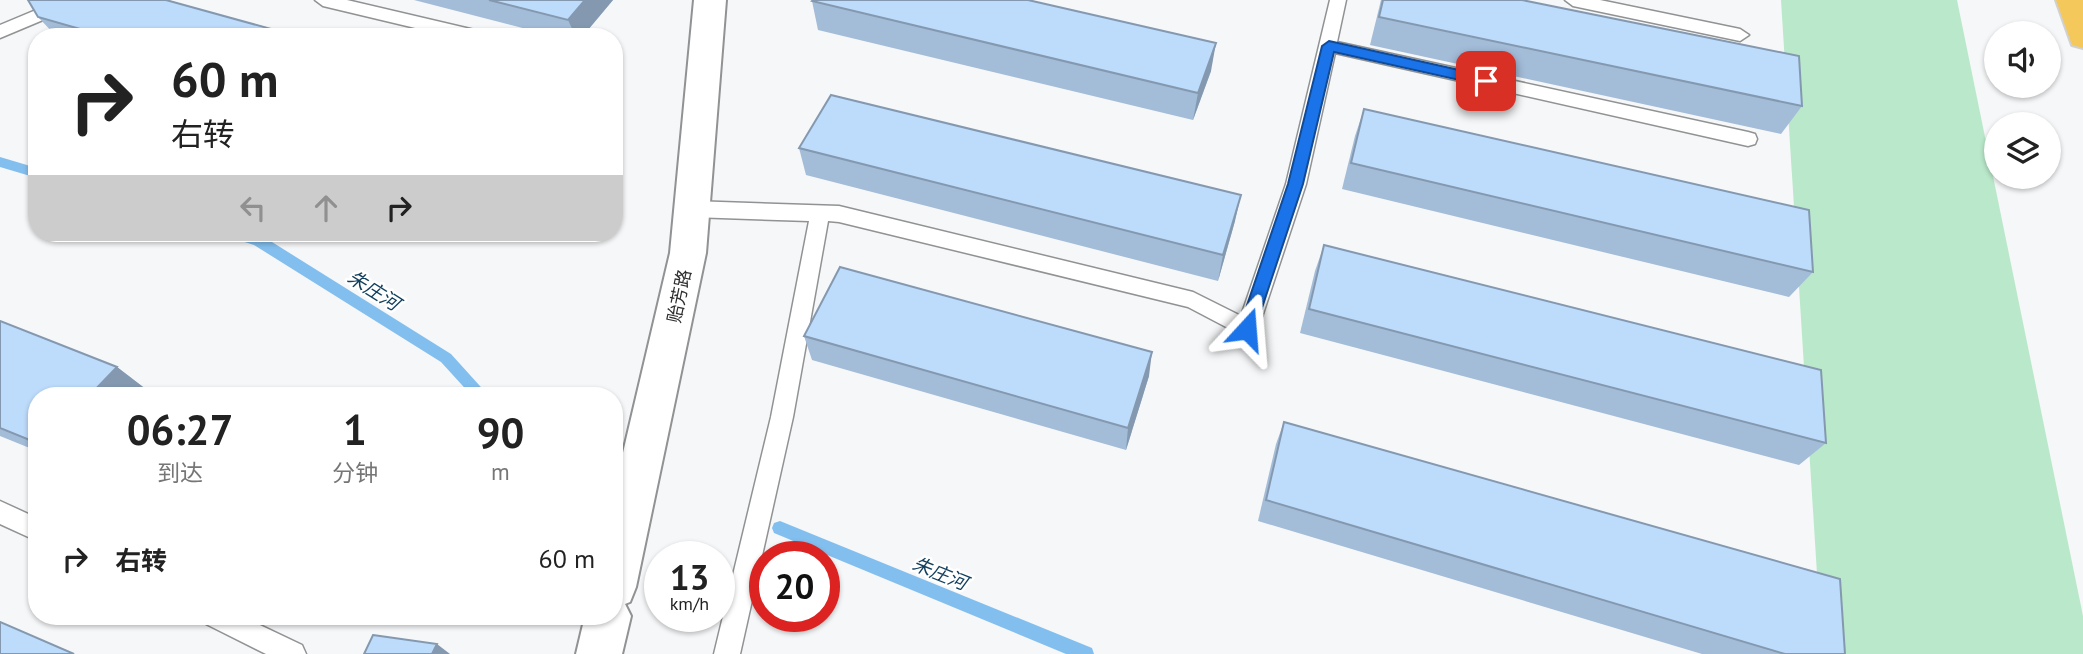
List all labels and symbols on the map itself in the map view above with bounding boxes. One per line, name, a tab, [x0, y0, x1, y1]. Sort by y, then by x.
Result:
pin	[1456, 51, 1516, 111]
water label: 朱庄河	[343, 265, 408, 317]
street label: 贻芳路	[662, 267, 696, 325]
position arrow	[1210, 292, 1284, 366]
speed limit sign: 20	[749, 541, 840, 632]
water label: 朱庄河	[909, 551, 975, 596]

